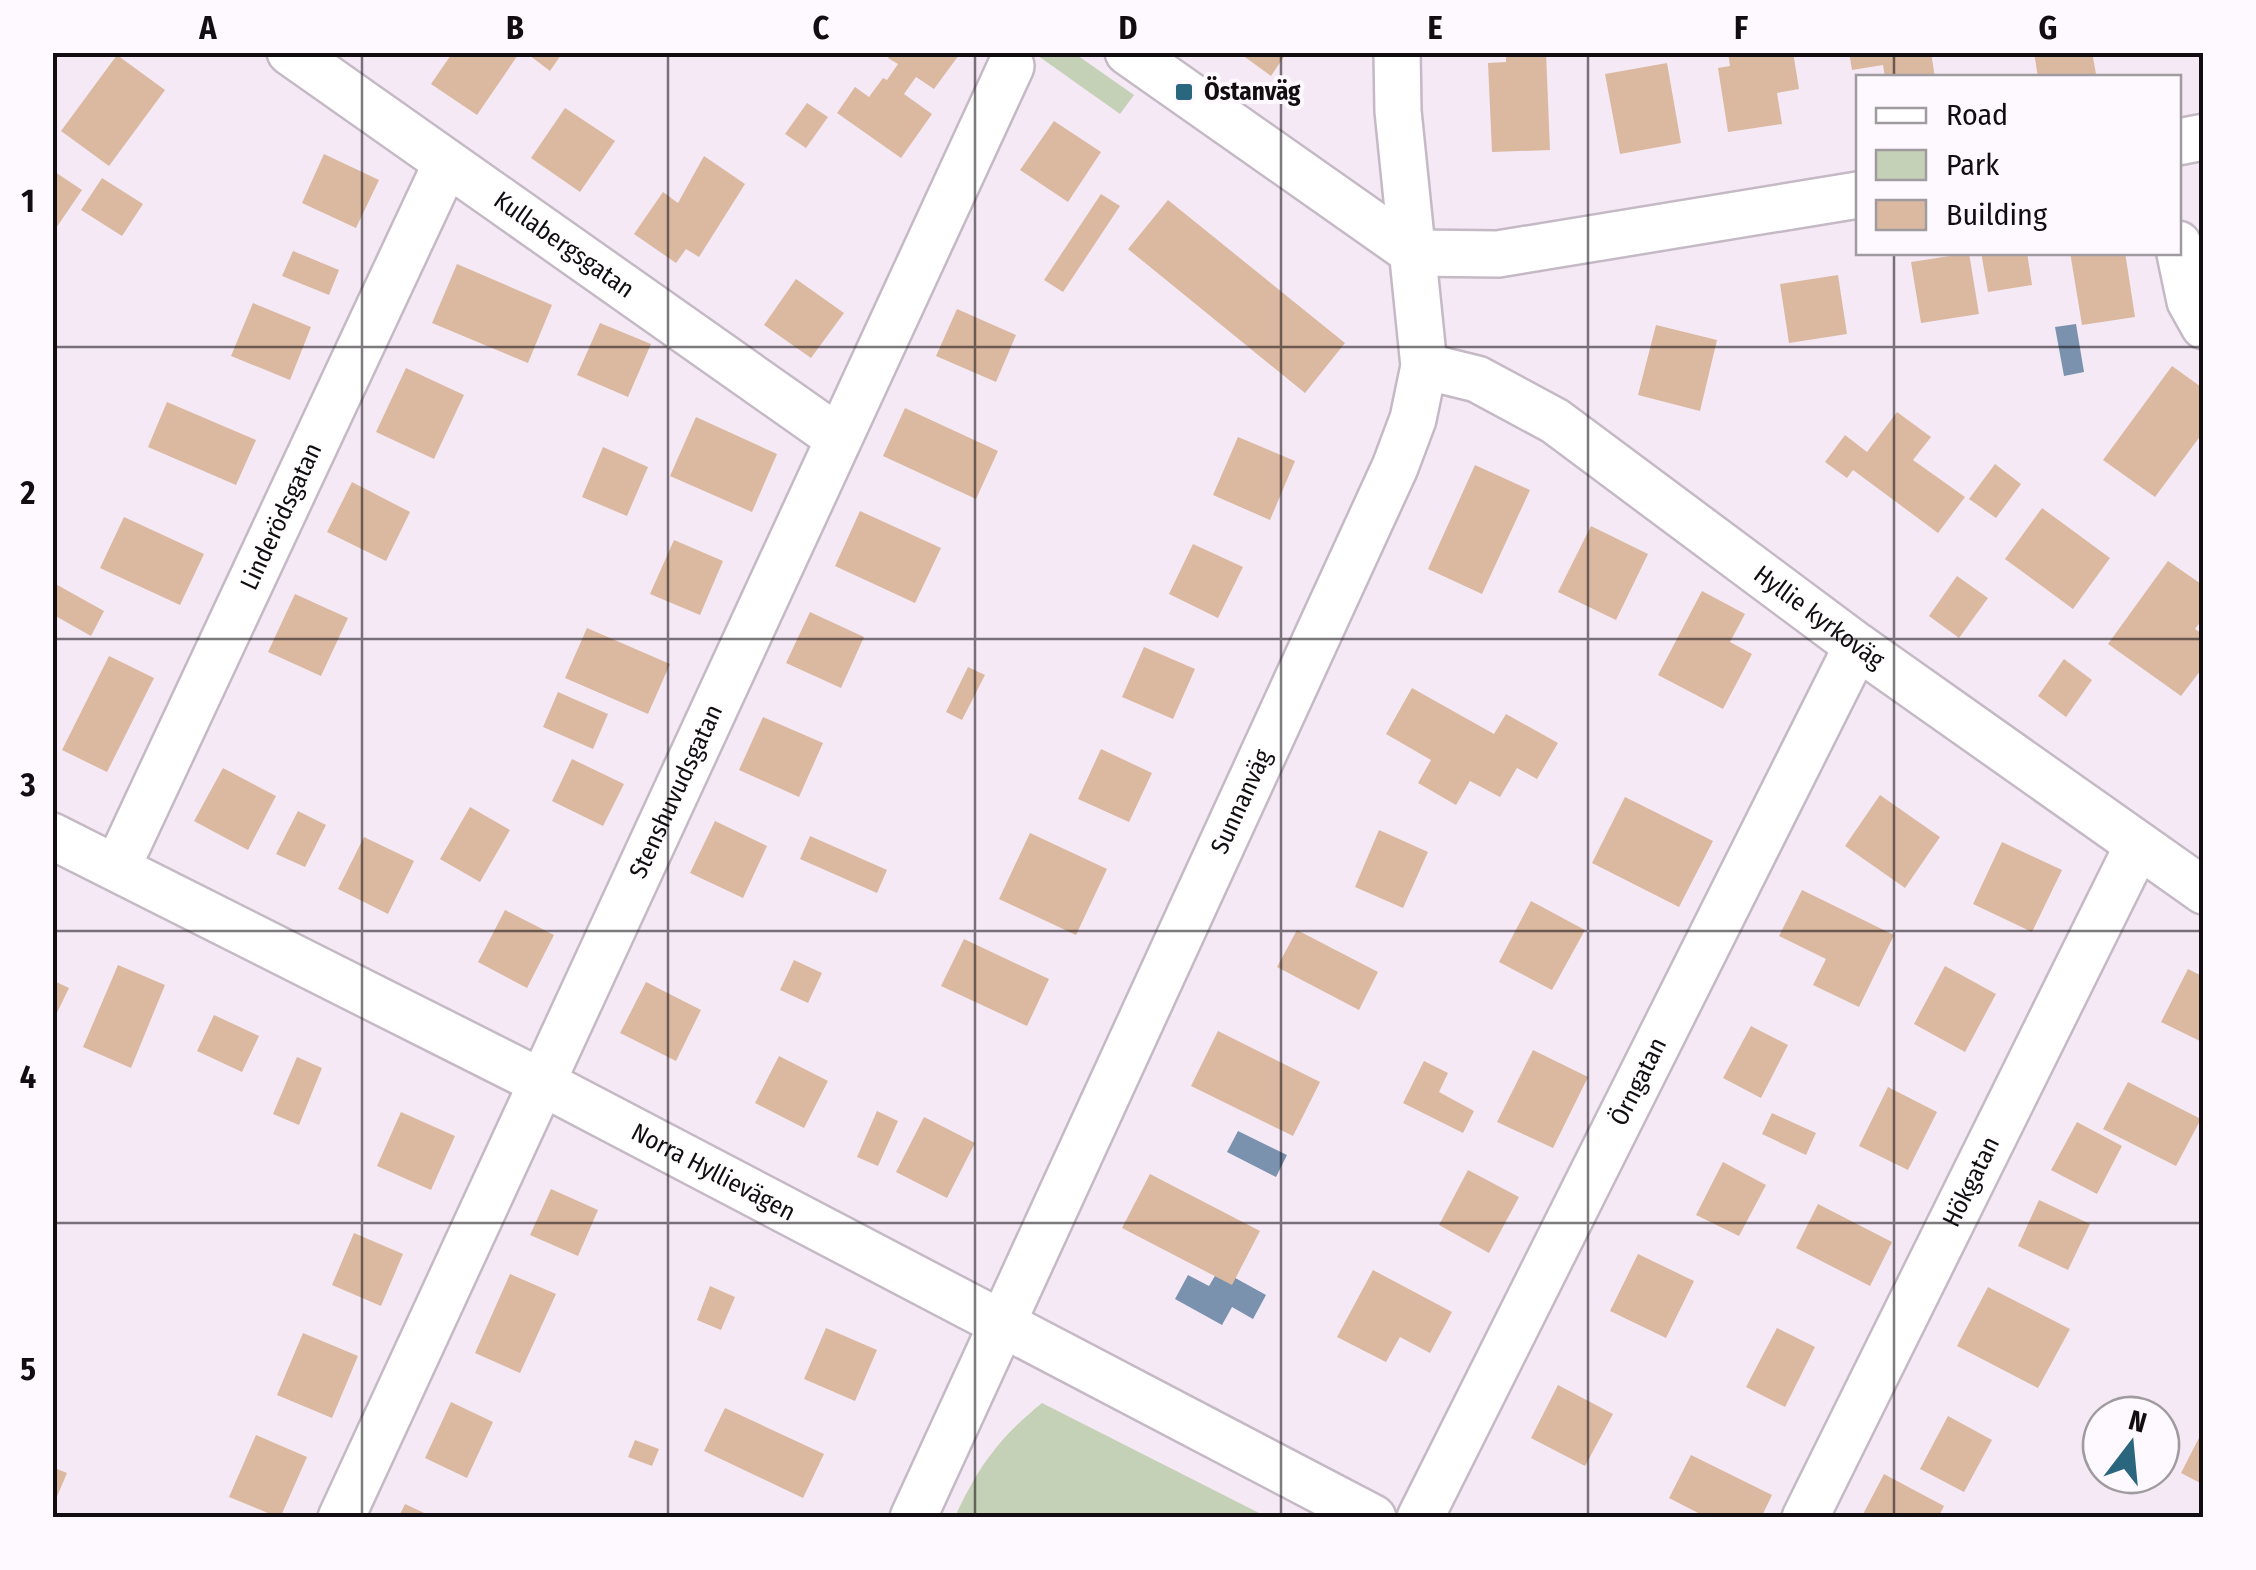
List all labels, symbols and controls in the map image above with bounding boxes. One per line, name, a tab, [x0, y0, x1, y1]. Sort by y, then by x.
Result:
text: A	[198, 9, 217, 47]
text: B	[506, 9, 524, 47]
text: C	[813, 9, 830, 47]
text: D	[1118, 9, 1138, 47]
text: E	[1427, 9, 1443, 47]
text: F	[1734, 9, 1748, 47]
text: G	[2039, 9, 2057, 47]
legend	[1856, 75, 2181, 255]
place label: Östanväg	[1204, 76, 1301, 107]
marker: Östanväg	[1173, 81, 1195, 103]
text: Road	[1946, 97, 2008, 133]
text: Park	[1946, 147, 1999, 183]
text: 1	[21, 182, 35, 220]
street label: Kullabergsgatan	[488, 185, 640, 305]
text: Building	[1946, 197, 2048, 233]
street label: Linderödsgatan	[234, 438, 328, 595]
text: 2	[20, 474, 36, 512]
street label: Hyllie kyrkoväg	[1748, 559, 1890, 675]
street label: Stenshuvudsgatan	[623, 700, 729, 883]
street label: Sunnanväg	[1205, 744, 1279, 859]
text: 3	[19, 766, 36, 804]
street label: Örngatan	[1603, 1033, 1673, 1131]
text: 4	[20, 1058, 36, 1096]
street label: Norra Hyllievägen	[626, 1117, 800, 1228]
street label: Hökgatan	[1936, 1132, 2006, 1232]
text: 5	[20, 1350, 36, 1388]
north arrow	[2081, 1395, 2181, 1495]
text: N	[2125, 1403, 2150, 1440]

